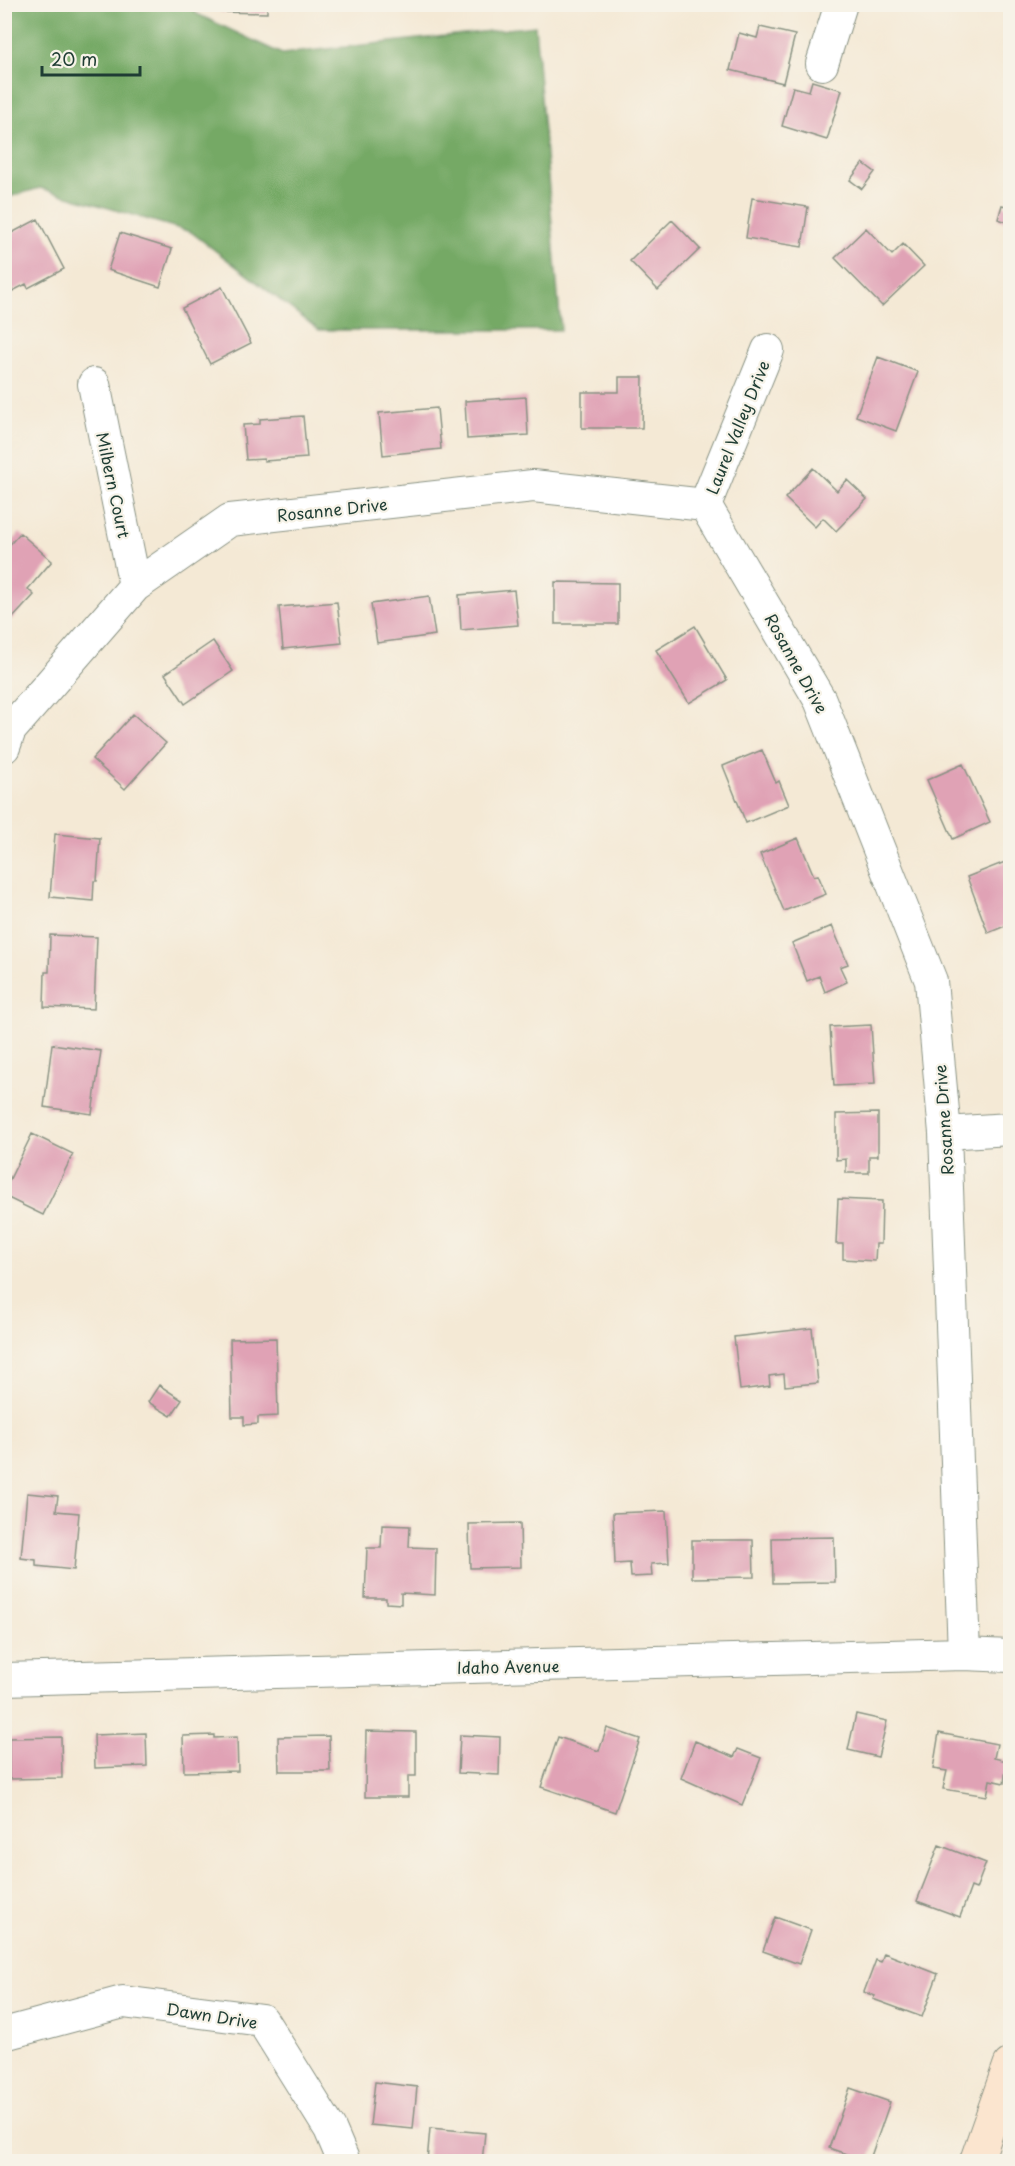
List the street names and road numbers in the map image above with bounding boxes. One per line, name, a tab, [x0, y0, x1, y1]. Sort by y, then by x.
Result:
street label: Laurel Valley Drive	[699, 356, 775, 498]
street label: Milbern Court	[91, 430, 137, 541]
street label: Rosanne Drive	[276, 491, 388, 527]
street label: Rosanne Drive	[760, 609, 834, 717]
street label: Rosanne Drive	[927, 1064, 959, 1176]
street label: Idaho Avenue	[457, 1653, 559, 1679]
street label: Dawn Drive	[165, 1996, 259, 2034]

